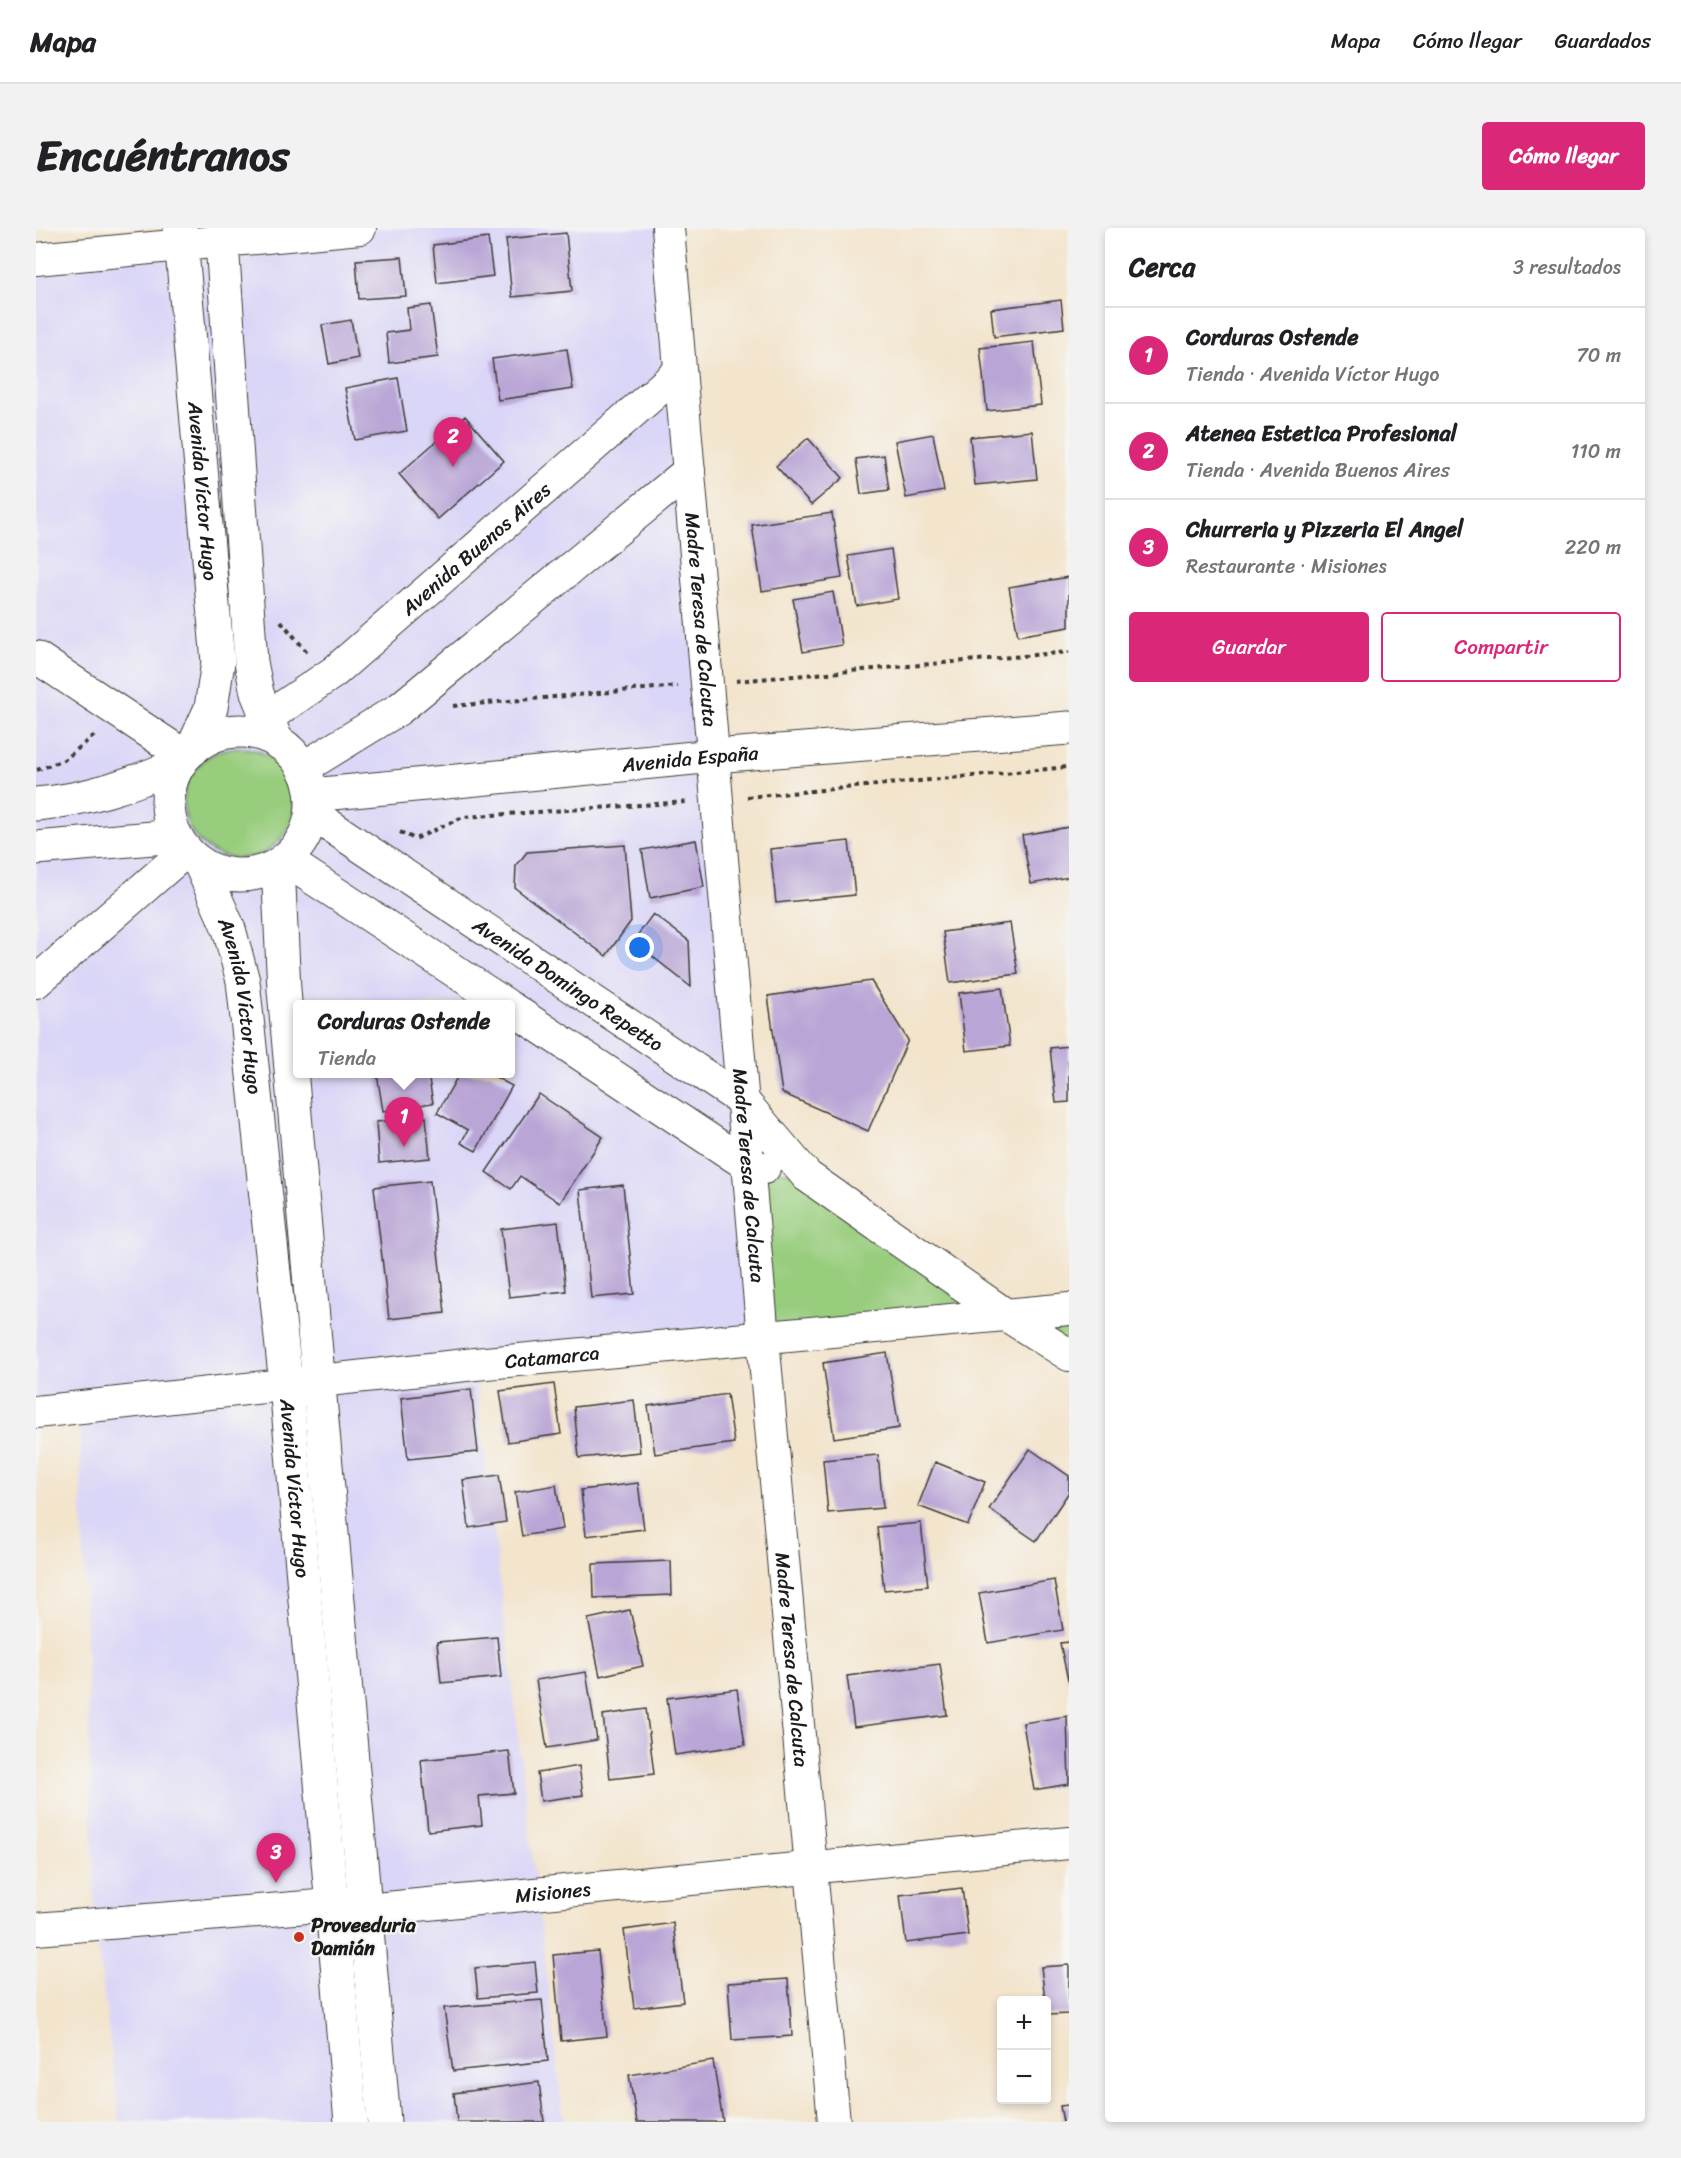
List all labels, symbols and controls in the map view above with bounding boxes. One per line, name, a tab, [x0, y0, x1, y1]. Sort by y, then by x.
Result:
text: Mapa	[30, 17, 96, 66]
text: Mapa	[1331, 22, 1380, 60]
text: Cómo llegar	[1413, 22, 1522, 60]
text: Guardados	[1555, 22, 1651, 60]
text: Encuéntranos	[36, 119, 289, 193]
button: Cómo llegar	[1482, 122, 1645, 190]
text: Cerca	[1129, 244, 1195, 290]
text: 3 resultados	[1513, 250, 1621, 285]
text: Corduras Ostende	[1186, 318, 1359, 357]
text: 1	[1144, 338, 1153, 373]
text: 70 m	[1576, 338, 1621, 373]
text: Tienda · Avenida Víctor Hugo	[1186, 357, 1439, 392]
street label: Avenida Víctor Hugo	[177, 399, 228, 582]
text: Atenea Estetica Profesional	[1186, 414, 1457, 453]
pin: 2	[434, 418, 472, 467]
text: 2	[1143, 434, 1154, 469]
text: 110 m	[1571, 434, 1621, 469]
text: Tienda · Avenida Buenos Aires	[1186, 453, 1450, 488]
street label: Avenida Buenos Aires	[392, 473, 560, 625]
text: Churreria y Pizzeria El Angel	[1186, 510, 1463, 549]
street label: Madre Teresa de Calcuta	[674, 511, 728, 728]
text: 3	[1143, 530, 1154, 565]
text: 220 m	[1565, 530, 1621, 565]
text: Restaurante · Misiones	[1186, 549, 1387, 584]
button: Guardar	[1129, 612, 1369, 682]
button: Compartir	[1381, 612, 1621, 682]
street label: Avenida España	[620, 735, 761, 783]
street label: Avenida Domingo Repetto	[464, 908, 671, 1061]
street label: Avenida Víctor Hugo	[207, 910, 272, 1096]
your location	[625, 933, 654, 962]
popup	[293, 1000, 515, 1078]
text: Corduras Ostende	[318, 1002, 490, 1041]
text: Tienda	[318, 1041, 376, 1076]
street label: Madre Teresa de Calcuta	[722, 1067, 775, 1284]
pin: 1	[384, 1098, 424, 1147]
street label: Catamarca	[503, 1336, 601, 1379]
street label: Avenida Víctor Hugo	[269, 1396, 320, 1579]
street label: Madre Teresa de Calcuta	[764, 1551, 819, 1768]
pin: 3	[256, 1834, 296, 1883]
street label: Misiones	[513, 1872, 593, 1914]
place label: Proveeduria Damián	[311, 1908, 417, 1966]
marker: Proveeduria Damián	[292, 1930, 306, 1944]
map controls	[997, 1996, 1051, 2104]
button: +	[997, 1996, 1051, 2050]
button: −	[997, 2050, 1051, 2104]

